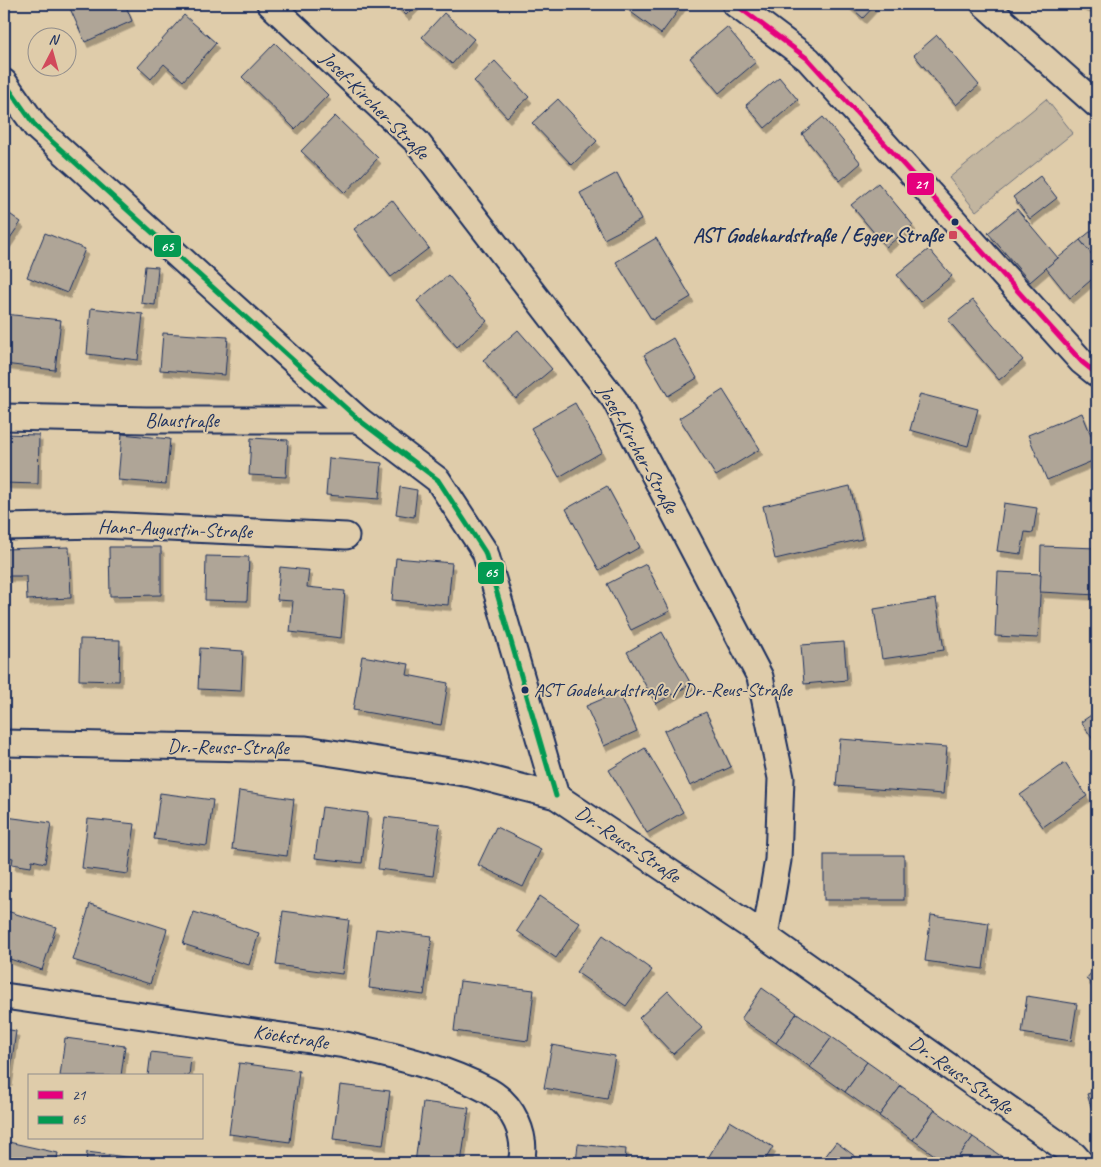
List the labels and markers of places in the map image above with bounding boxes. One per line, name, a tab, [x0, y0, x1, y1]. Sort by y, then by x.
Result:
unlabelled marker	[950, 217, 960, 227]
place label: AST Godehardstraße / Egger Straße	[693, 223, 945, 248]
marker: AST Godehardstraße / Egger Straße	[947, 229, 959, 241]
place label: AST Godehardstraße / Dr.-Reus-Straße	[534, 678, 794, 702]
marker: AST Godehardstraße / Dr.-Reus-Straße	[520, 685, 530, 695]

